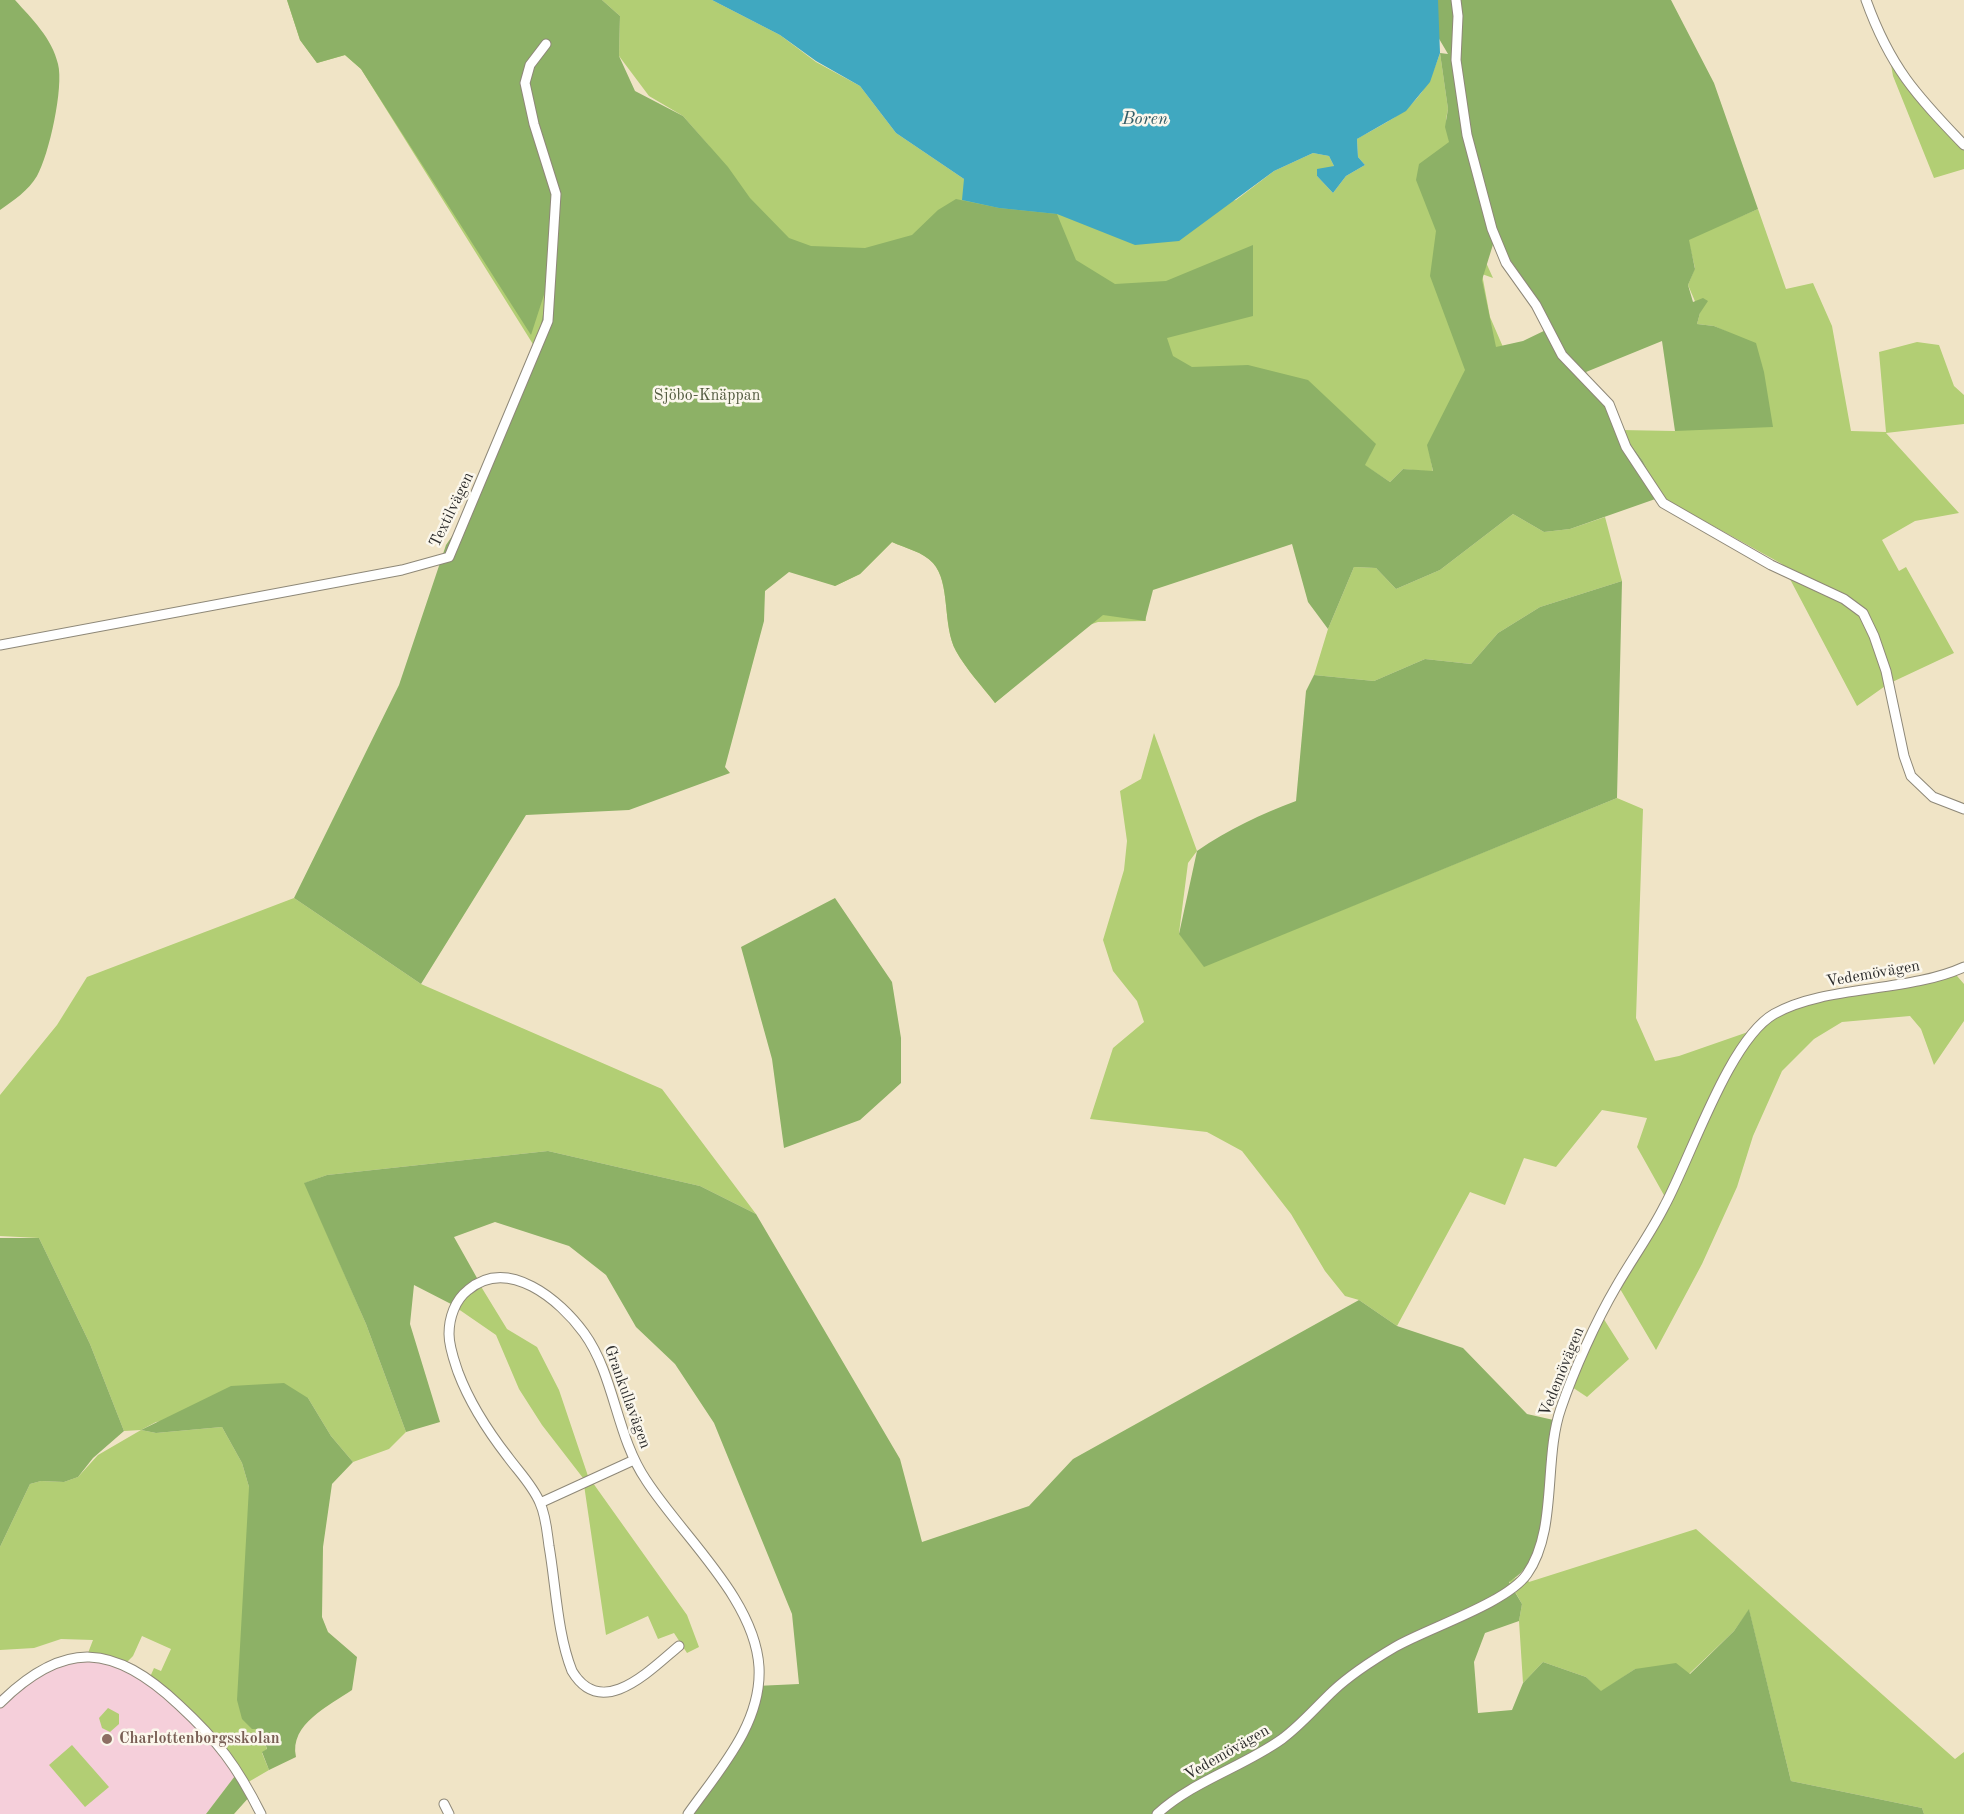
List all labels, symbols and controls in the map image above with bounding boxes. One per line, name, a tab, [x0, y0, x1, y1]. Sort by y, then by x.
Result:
water label: Boren	[1122, 108, 1168, 130]
park label: Sjöbo-Knäppan	[654, 386, 760, 406]
street label: Textilvägen	[426, 469, 478, 551]
street label: Vedemövägen	[1825, 956, 1921, 992]
street label: Vedemövägen	[1535, 1324, 1589, 1420]
street label: Grankullavägen	[599, 1343, 655, 1451]
street label: Vedemövägen	[1181, 1721, 1273, 1785]
place label: Charlottenborgsskolan	[119, 1729, 280, 1749]
marker: Charlottenborgsskolan	[100, 1732, 114, 1746]

